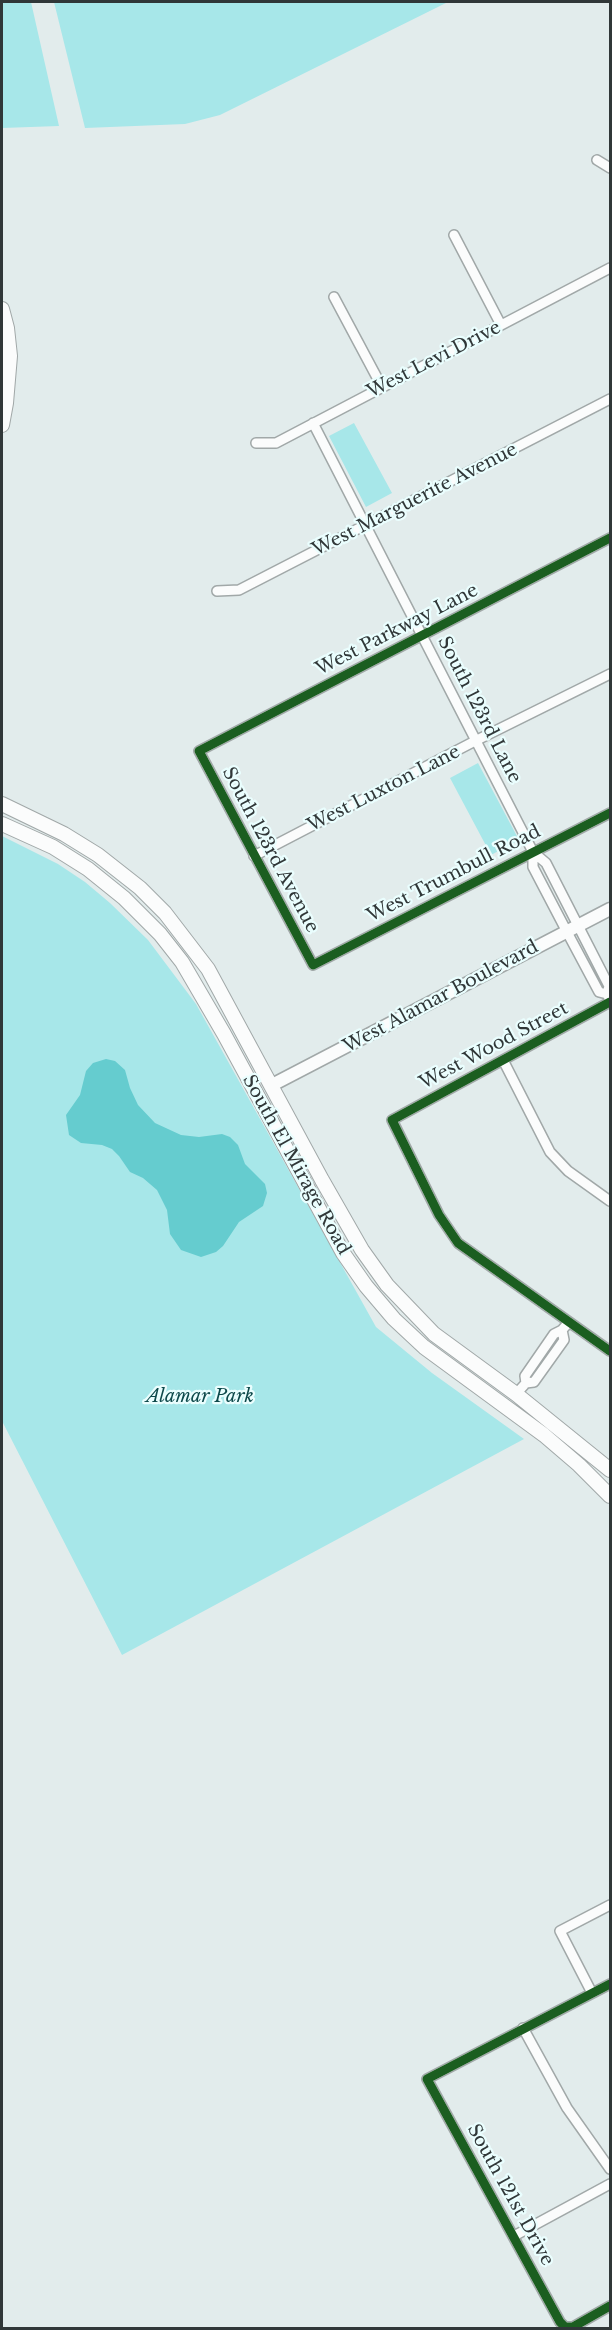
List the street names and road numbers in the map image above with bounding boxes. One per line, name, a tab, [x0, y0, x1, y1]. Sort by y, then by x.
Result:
street label: West Levi Drive	[364, 317, 504, 403]
street label: West Marguerite Avenue	[309, 439, 521, 561]
street label: West Parkway Lane	[312, 580, 482, 680]
street label: South 123rd Lane	[433, 633, 525, 787]
street label: West Luxton Lane	[304, 741, 464, 837]
street label: South 123rd Avenue	[217, 764, 323, 936]
street label: West Trumbull Road	[364, 821, 544, 927]
street label: West Alamar Boulevard	[340, 936, 542, 1058]
street label: West Wood Street	[416, 998, 572, 1094]
street label: South El Mirage Road	[238, 1071, 354, 1259]
street label: South 121st Drive	[462, 2120, 558, 2270]

